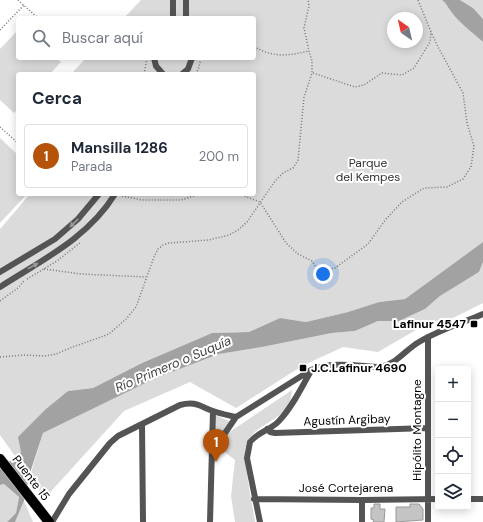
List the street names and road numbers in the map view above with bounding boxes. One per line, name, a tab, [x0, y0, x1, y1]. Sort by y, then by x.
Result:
street label: Hipólito Montagne	[409, 379, 425, 481]
street label: Agustín Argibay	[303, 410, 391, 430]
street label: Puente 15	[9, 452, 53, 504]
street label: José Cortejarena	[299, 480, 393, 496]

